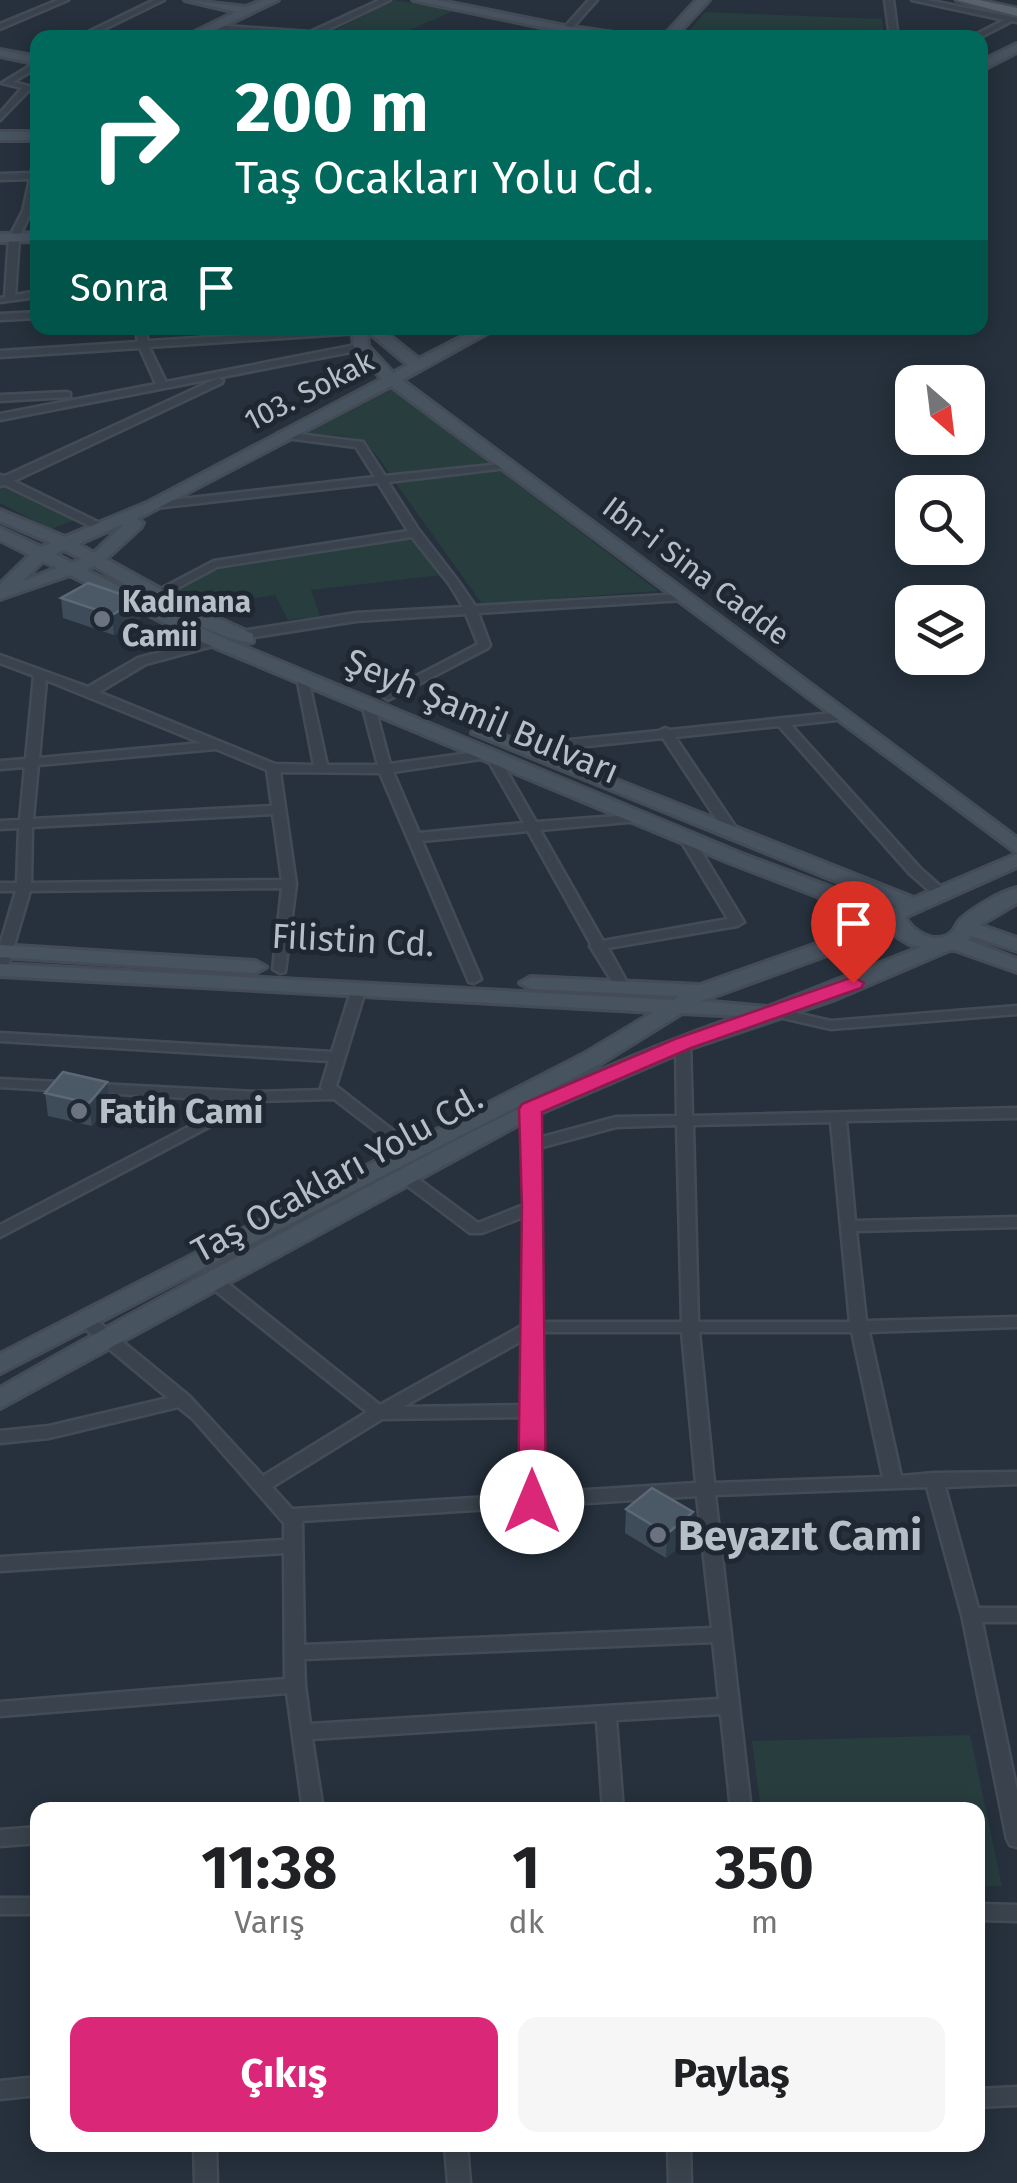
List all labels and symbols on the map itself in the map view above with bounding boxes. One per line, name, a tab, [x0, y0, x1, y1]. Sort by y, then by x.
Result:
street label: 103. Sokak	[238, 343, 380, 439]
north arrow	[895, 365, 985, 455]
street label: Ibn-i Sina Cadde	[596, 489, 796, 653]
place label: Kadınana Camii	[122, 584, 251, 654]
marker: Kadınana Camii	[91, 608, 113, 630]
street label: Şeyh Şamil Bulvarı	[339, 639, 625, 793]
pin	[811, 881, 896, 984]
street label: Filistin Cd.	[271, 915, 435, 965]
street label: Taş Ocakları Yolu Cd.	[184, 1077, 490, 1271]
place label: Fatih Cami	[99, 1090, 263, 1132]
marker: Fatih Cami	[68, 1100, 90, 1122]
position arrow	[480, 1450, 584, 1554]
place label: Beyazıt Cami	[678, 1511, 922, 1561]
marker: Beyazıt Cami	[647, 1524, 669, 1546]

